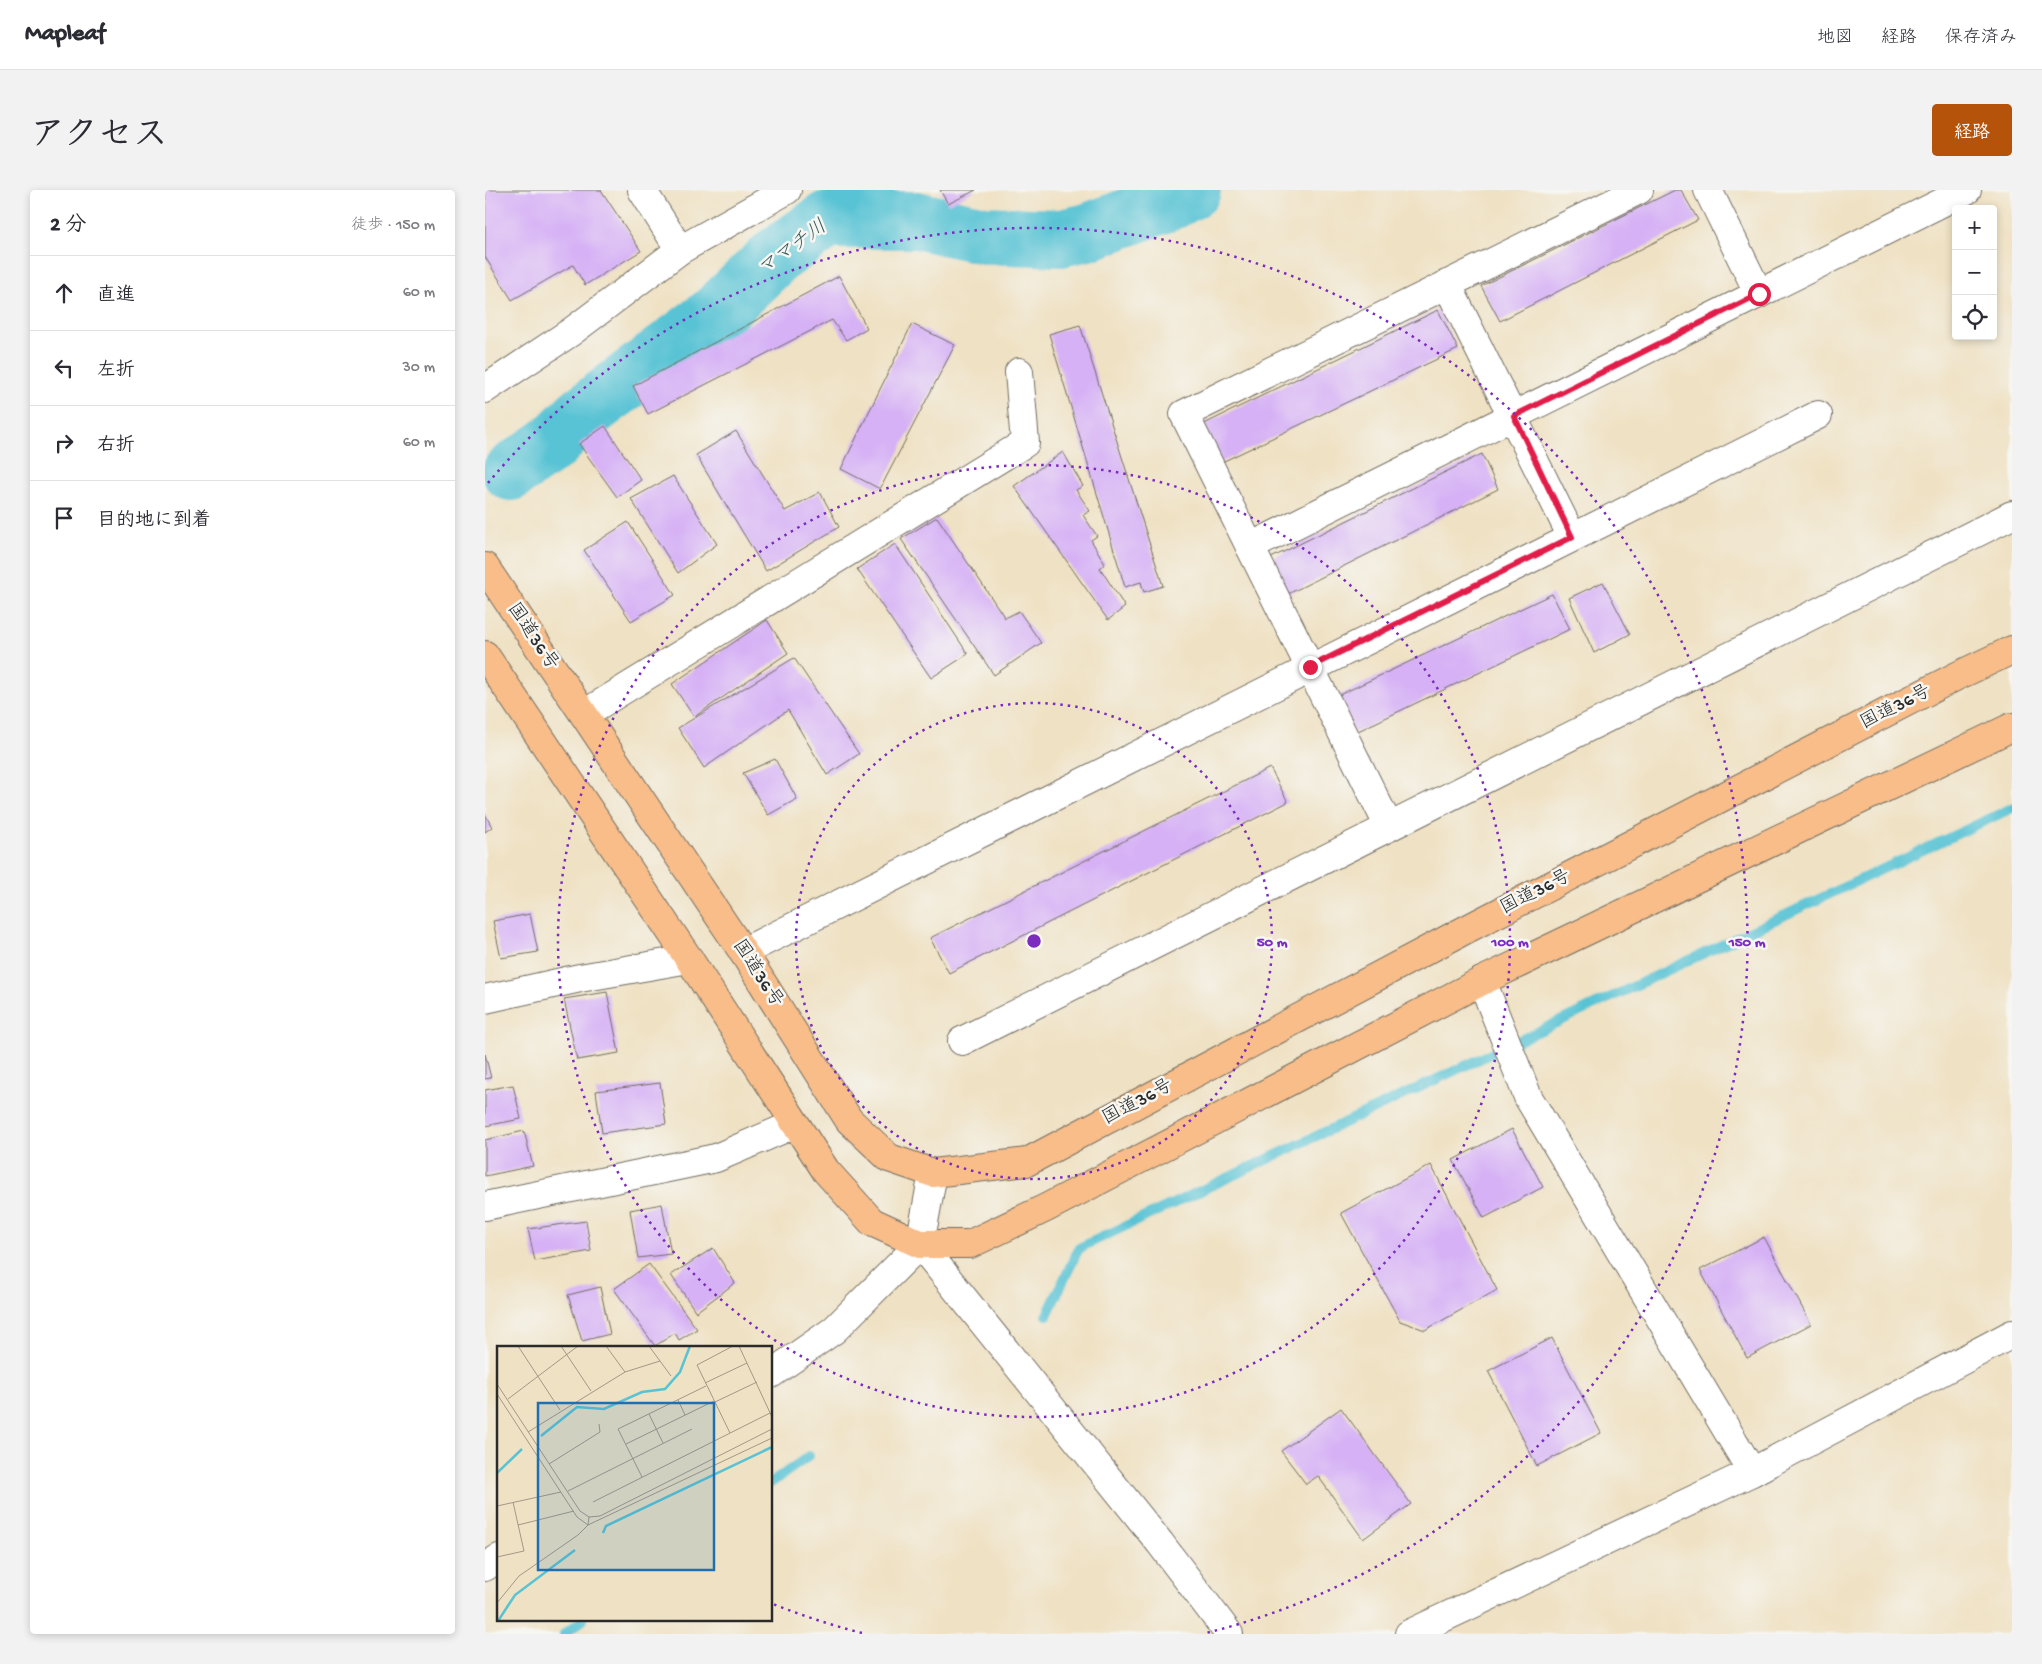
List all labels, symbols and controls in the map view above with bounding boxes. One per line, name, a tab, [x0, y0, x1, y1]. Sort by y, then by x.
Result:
text: Mapleaf	[25, 20, 105, 49]
text: 地図	[1817, 28, 1853, 49]
text: 経路	[1881, 28, 1917, 49]
text: 保存済み	[1945, 28, 2017, 49]
button: 経路	[1932, 104, 2012, 156]
text: アクセス	[30, 117, 168, 158]
map controls	[1952, 205, 1997, 340]
button: +	[1952, 205, 1997, 250]
text: 2 分	[50, 214, 86, 239]
water label: ママチ川	[753, 215, 832, 282]
text: 徒歩 · 150 m	[351, 217, 435, 236]
button: −	[1952, 250, 1997, 295]
icon: ahead	[50, 279, 78, 307]
route start	[1748, 283, 1771, 306]
text: 60 m	[403, 284, 435, 303]
text: 直進	[97, 285, 135, 308]
button: locate	[1952, 295, 1997, 340]
icon: left	[50, 354, 78, 382]
text: 30 m	[402, 359, 435, 378]
text: 左折	[97, 360, 135, 383]
icon: right	[50, 429, 78, 457]
text: 60 m	[403, 434, 435, 453]
text: 右折	[97, 435, 135, 458]
icon: arrive	[50, 504, 78, 532]
text: 目的地に到着	[97, 510, 211, 533]
street label: 国道36号	[501, 598, 564, 675]
route end	[1299, 656, 1322, 679]
street label: 国道36号	[1856, 679, 1935, 736]
street label: 国道36号	[1496, 864, 1575, 921]
centre of rings	[1025, 932, 1043, 950]
text: 50 m	[1257, 934, 1288, 952]
text: 100 m	[1490, 934, 1529, 952]
text: 150 m	[1728, 934, 1766, 952]
street label: 国道36号	[727, 935, 788, 1012]
street label: 国道36号	[1098, 1074, 1177, 1131]
inset map	[497, 1346, 773, 1622]

